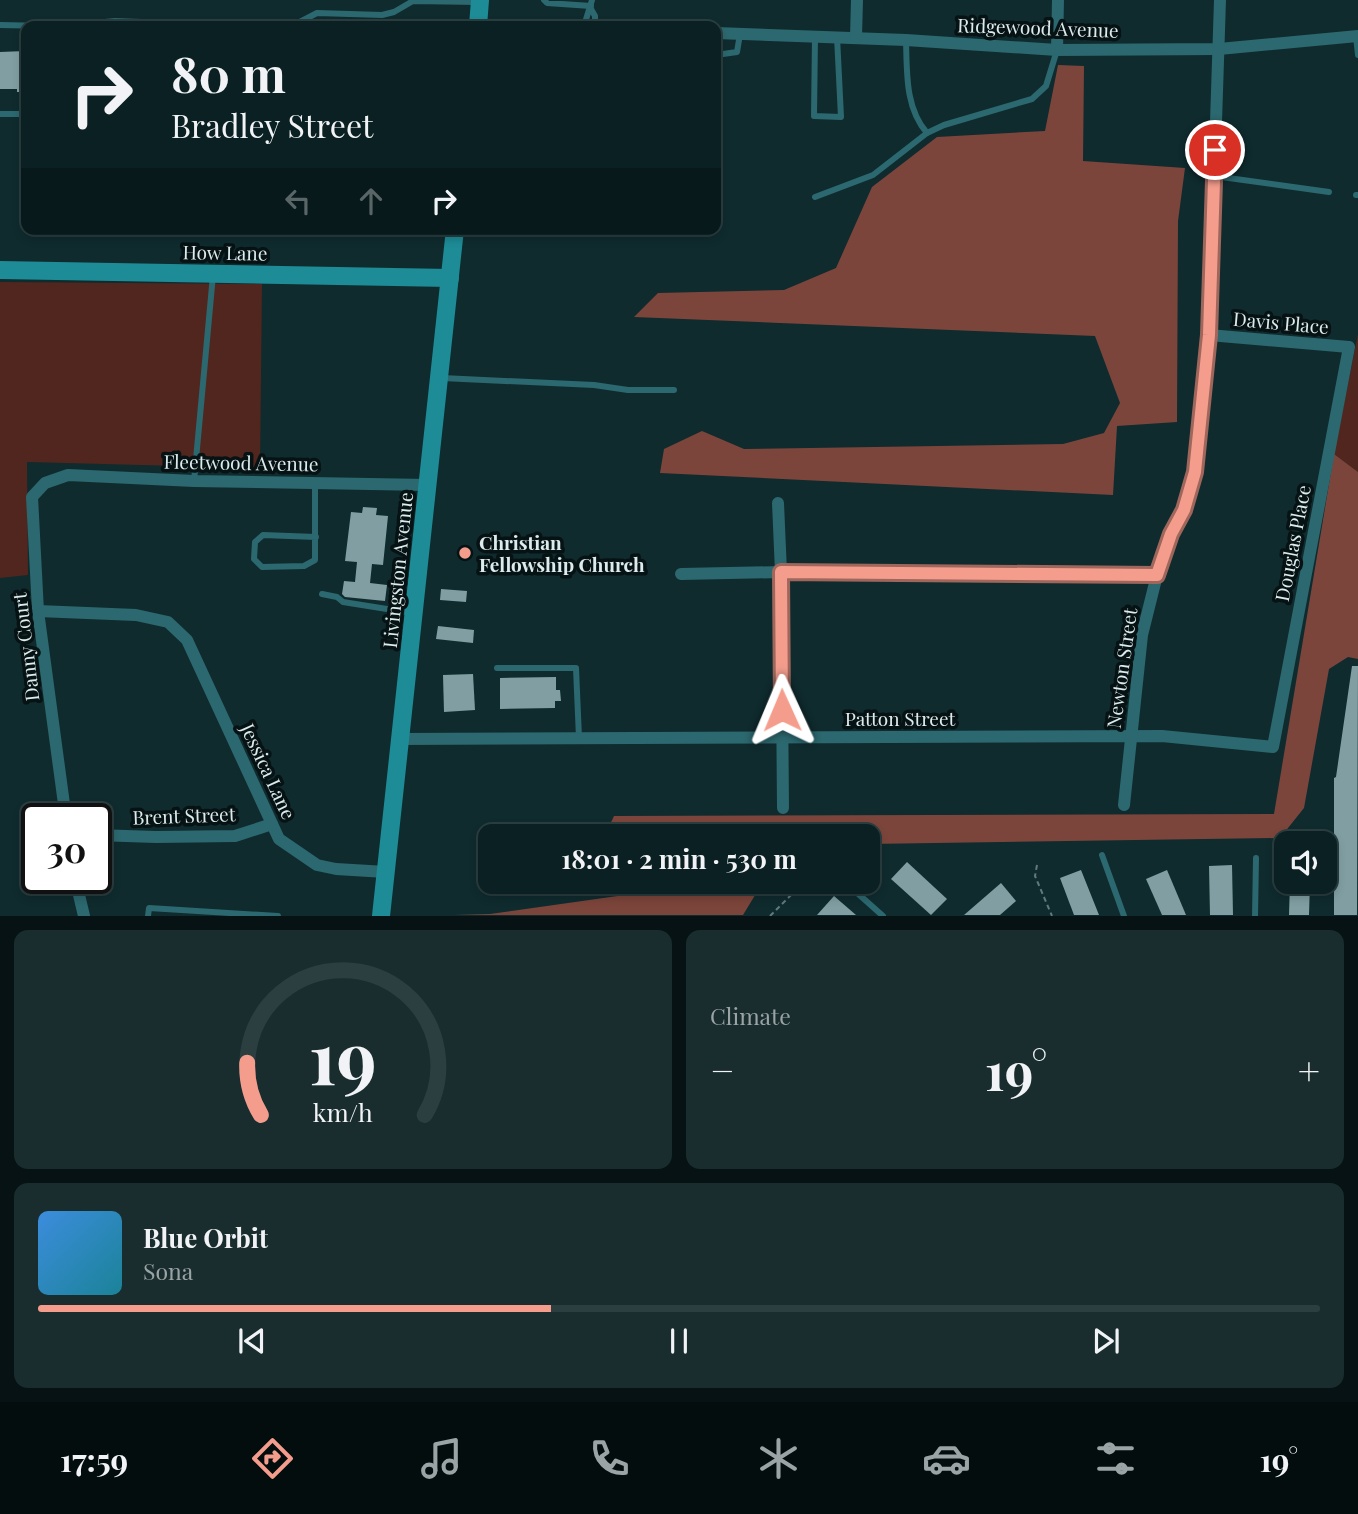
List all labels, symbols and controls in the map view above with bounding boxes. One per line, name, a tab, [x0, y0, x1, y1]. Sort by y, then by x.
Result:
street label: Ridgewood Avenue	[957, 11, 1119, 43]
text: 80 m	[171, 40, 286, 105]
icon: right	[56, 49, 147, 140]
text: Bradley Street	[171, 103, 373, 146]
pin	[1185, 120, 1245, 180]
icon: arrive	[1196, 131, 1234, 169]
icon: left	[279, 182, 317, 220]
icon: ahead	[352, 182, 390, 220]
icon: right	[425, 182, 463, 220]
street label: How Lane	[182, 238, 268, 266]
street label: Davis Place	[1232, 305, 1330, 339]
street label: Fleetwood Avenue	[163, 448, 319, 476]
street label: Douglas Place	[1268, 483, 1316, 603]
street label: Livingston Avenue	[376, 491, 418, 649]
place label: Christian Fellowship Church	[479, 529, 645, 577]
marker: Christian Fellowship Church	[457, 545, 473, 561]
street label: Danny Court	[5, 591, 45, 703]
street label: Newton Street	[1100, 606, 1142, 730]
position arrow	[745, 673, 819, 747]
street label: Patton Street	[845, 705, 956, 731]
street label: Jessica Lane	[235, 718, 303, 823]
street label: Brent Street	[132, 800, 236, 830]
speed limit sign: 30	[21, 803, 112, 894]
map controls	[1274, 831, 1337, 894]
button: sound	[1274, 831, 1337, 894]
text: 18:01 · 2 min · 530 m	[561, 841, 797, 876]
text: Climate	[710, 1000, 791, 1031]
text: 19	[309, 1007, 377, 1104]
text: 19°	[985, 1035, 1048, 1104]
text: −	[710, 1044, 735, 1095]
text: +	[1298, 1044, 1320, 1095]
text: km/h	[313, 1095, 373, 1128]
text: Blue Orbit	[143, 1220, 268, 1255]
text: Sona	[143, 1255, 193, 1286]
icon: previous	[233, 1322, 271, 1360]
icon: pause	[660, 1322, 698, 1360]
icon: next	[1087, 1322, 1125, 1360]
icon: directions	[248, 1434, 297, 1483]
icon: music	[417, 1434, 466, 1483]
icon: phone	[585, 1434, 634, 1483]
icon: climate	[754, 1434, 803, 1483]
icon: car	[922, 1434, 971, 1483]
icon: filters	[1091, 1434, 1140, 1483]
text: 17:59	[60, 1437, 128, 1480]
text: 19°	[1260, 1437, 1298, 1480]

